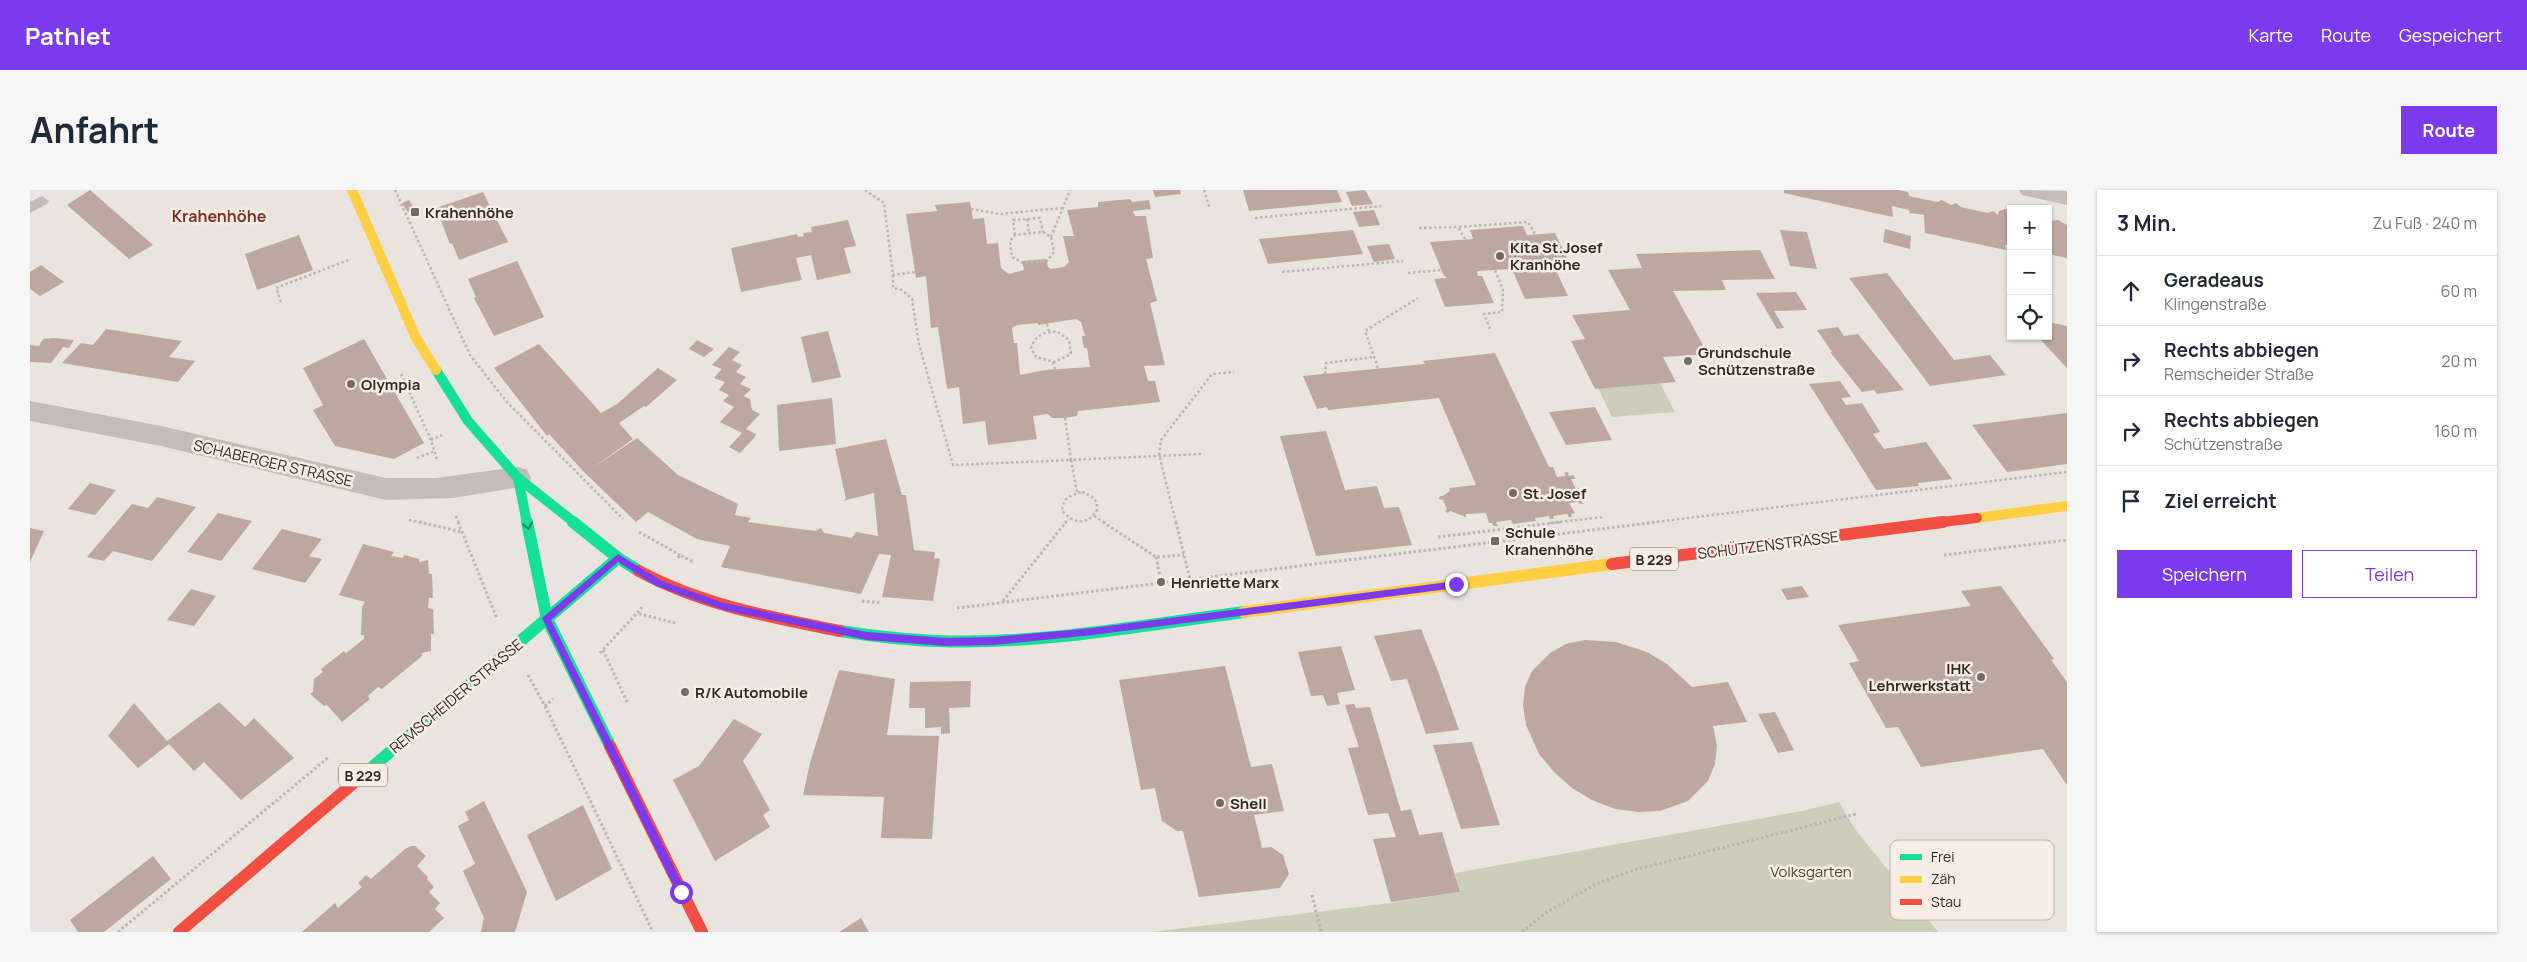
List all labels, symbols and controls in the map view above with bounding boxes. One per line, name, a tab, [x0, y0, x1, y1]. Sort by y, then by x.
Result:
text: Pathlet	[25, 19, 111, 52]
text: Karte	[2248, 23, 2293, 47]
text: Route	[2321, 23, 2371, 47]
text: Gespeichert	[2399, 23, 2502, 47]
text: Anfahrt	[30, 106, 159, 154]
button: Route	[2401, 106, 2497, 154]
place label: Krahenhöhe	[425, 202, 514, 223]
district label: Krahenhöhe	[172, 205, 267, 227]
map controls	[2007, 205, 2052, 340]
button: +	[2007, 205, 2052, 250]
marker: Krahenhöhe	[409, 206, 421, 218]
text: 3 Min.	[2117, 209, 2177, 237]
text: Zu Fuß · 240 m	[2373, 212, 2477, 234]
place label: Kita St.Josef Kranhöhe	[1510, 237, 1603, 275]
marker: Kita St.Josef Kranhöhe	[1494, 250, 1506, 262]
button: −	[2007, 250, 2052, 295]
text: Geradeaus	[2164, 267, 2264, 293]
icon: ahead	[2117, 277, 2145, 305]
text: 60 m	[2441, 280, 2477, 302]
text: Klingenstraße	[2164, 293, 2267, 315]
button: locate	[2007, 295, 2052, 340]
text: Rechts abbiegen	[2164, 337, 2319, 363]
place label: Grundschule Schützenstraße	[1698, 342, 1815, 380]
icon: right	[2117, 347, 2145, 375]
text: 20 m	[2441, 350, 2477, 372]
marker: Grundschule Schützenstraße	[1682, 355, 1694, 367]
text: Remscheider Straße	[2164, 363, 2314, 385]
place label: Olympia	[361, 374, 420, 395]
marker: Olympia	[345, 378, 357, 390]
text: Rechts abbiegen	[2164, 407, 2319, 433]
icon: right	[2117, 417, 2145, 445]
text: 160 m	[2434, 420, 2477, 442]
text: Schützenstraße	[2164, 433, 2283, 455]
street label: SCHABERGER STRASSE	[191, 434, 355, 492]
place label: St. Josef	[1523, 483, 1587, 504]
marker: St. Josef	[1507, 487, 1519, 499]
icon: arrive	[2117, 487, 2145, 515]
text: Ziel erreicht	[2164, 488, 2277, 514]
one-way arrow	[522, 521, 533, 530]
place label: Schule Krahenhöhe	[1505, 522, 1594, 560]
street label: SCHÜTZENSTRASSE	[1696, 526, 1840, 564]
marker: Schule Krahenhöhe	[1489, 535, 1501, 547]
road number: B 229	[1630, 548, 1678, 570]
button: Speichern	[2117, 550, 2292, 598]
button: Teilen	[2302, 550, 2477, 598]
place label: Henriette Marx	[1171, 572, 1280, 593]
route end	[1445, 573, 1468, 596]
marker: Henriette Marx	[1155, 576, 1167, 588]
street label: REMSCHEIDER STRASSE	[385, 634, 527, 758]
place label: IHK Lehrwerkstatt	[1869, 658, 1971, 696]
marker: IHK Lehrwerkstatt	[1975, 671, 1987, 683]
place label: R/K Automobile	[695, 682, 808, 703]
marker: R/K Automobile	[679, 686, 691, 698]
road number: B 229	[339, 764, 387, 786]
place label: Shell	[1230, 793, 1267, 814]
marker: Shell	[1214, 797, 1226, 809]
legend	[1890, 840, 2054, 920]
text: Frei	[1931, 847, 1954, 866]
park label: Volksgarten	[1770, 861, 1852, 882]
text: Zäh	[1931, 869, 1956, 888]
route start	[670, 881, 693, 904]
text: Stau	[1931, 892, 1961, 911]

